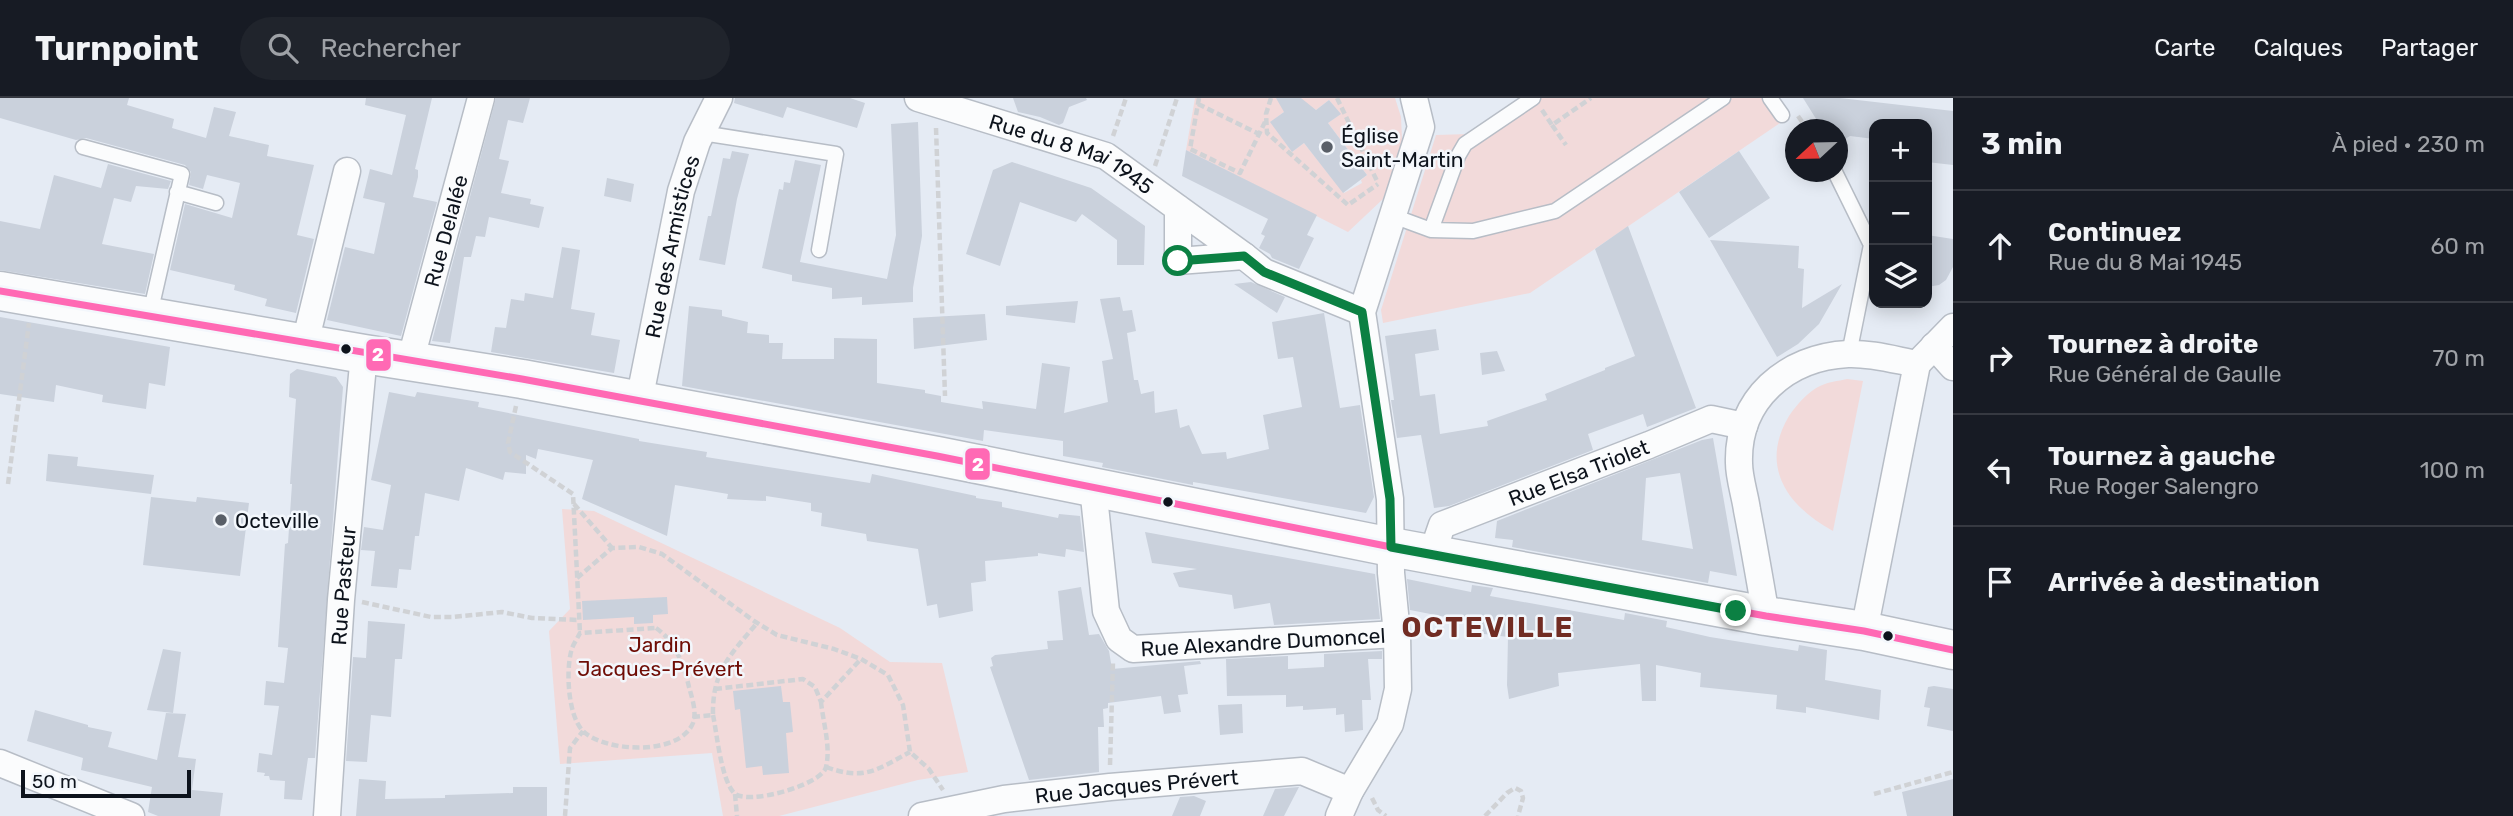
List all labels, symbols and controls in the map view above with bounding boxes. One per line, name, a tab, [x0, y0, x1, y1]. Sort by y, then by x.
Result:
search box	[240, 17, 730, 80]
text: Turnpoint	[35, 29, 198, 68]
icon: search	[264, 29, 302, 67]
text: Rechercher	[320, 33, 461, 64]
text: Carte	[2154, 34, 2215, 62]
text: Calques	[2253, 34, 2343, 62]
text: Partager	[2381, 34, 2478, 62]
street label: Rue du 8 Mai 1945	[986, 108, 1159, 199]
north arrow	[1785, 119, 1848, 182]
map controls	[1869, 119, 1932, 308]
button: +	[1869, 119, 1932, 182]
place label: Église Saint-Martin	[1341, 123, 1464, 172]
text: 3 min	[1981, 126, 2063, 162]
text: À pied · 230 m	[2332, 130, 2485, 158]
marker: Église Saint-Martin	[1319, 139, 1335, 155]
street label: Rue des Armistices	[639, 152, 704, 340]
street label: Rue Delalée	[418, 172, 472, 289]
button: −	[1869, 182, 1932, 245]
text: Continuez	[2048, 217, 2181, 248]
icon: ahead	[1981, 227, 2019, 265]
text: 60 m	[2430, 232, 2485, 260]
route start	[1162, 245, 1193, 276]
button: layers	[1869, 245, 1932, 308]
text: Rue du 8 Mai 1945	[2048, 248, 2242, 276]
text: Tournez à droite	[2048, 329, 2258, 360]
line badge: 2	[365, 338, 392, 372]
icon: right	[1981, 339, 2019, 377]
unlabelled marker	[339, 342, 353, 356]
text: 2	[372, 343, 384, 366]
text: 70 m	[2433, 344, 2485, 372]
text: Rue Général de Gaulle	[2048, 360, 2282, 388]
street label: Rue Elsa Triolet	[1505, 434, 1652, 511]
text: Tournez à gauche	[2048, 441, 2276, 472]
line badge: 2	[964, 447, 991, 481]
icon: left	[1981, 451, 2019, 489]
text: 2	[972, 453, 984, 476]
text: 100 m	[2420, 456, 2485, 484]
text: Rue Roger Salengro	[2048, 472, 2259, 500]
unlabelled marker	[1161, 495, 1175, 509]
place label: Octeville	[235, 508, 319, 533]
marker: Octeville	[213, 512, 229, 528]
street label: Rue Pasteur	[326, 525, 360, 646]
icon: arrive	[1981, 563, 2019, 601]
text: Arrivée à destination	[2048, 567, 2320, 598]
route end	[1720, 595, 1751, 626]
district label: OCTEVILLE	[1402, 611, 1574, 644]
street label: Rue Alexandre Dumoncel	[1140, 622, 1386, 661]
unlabelled marker	[1881, 629, 1895, 643]
park label: Jardin Jacques-Prévert	[577, 632, 743, 681]
street label: Rue Jacques Prévert	[1033, 764, 1239, 808]
scale bar	[21, 767, 191, 799]
text: 50 m	[32, 770, 77, 793]

